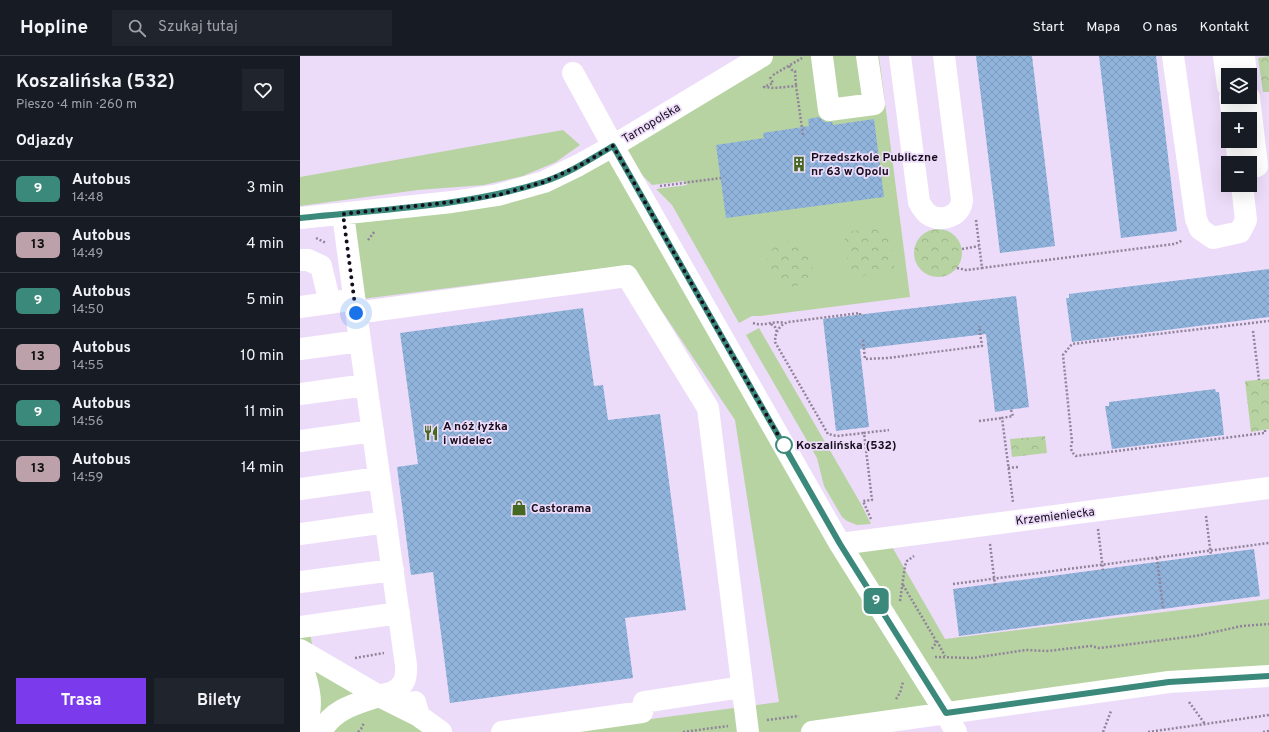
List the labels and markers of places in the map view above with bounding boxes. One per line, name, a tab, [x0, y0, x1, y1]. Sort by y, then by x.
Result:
place label: Przedszkole Publiczne nr 63 w Opolu	[811, 150, 938, 180]
building icon: Przedszkole Publiczne nr 63 w Opolu	[790, 155, 808, 173]
place label: A nóż łyżka i widelec	[443, 419, 508, 449]
restaurant icon: A nóż łyżka i widelec	[422, 424, 440, 442]
marker: Koszalińska (532)	[775, 436, 793, 454]
place label: Koszalińska (532)	[796, 438, 896, 454]
shop icon: Castorama	[510, 499, 528, 517]
place label: Castorama	[531, 501, 591, 517]

